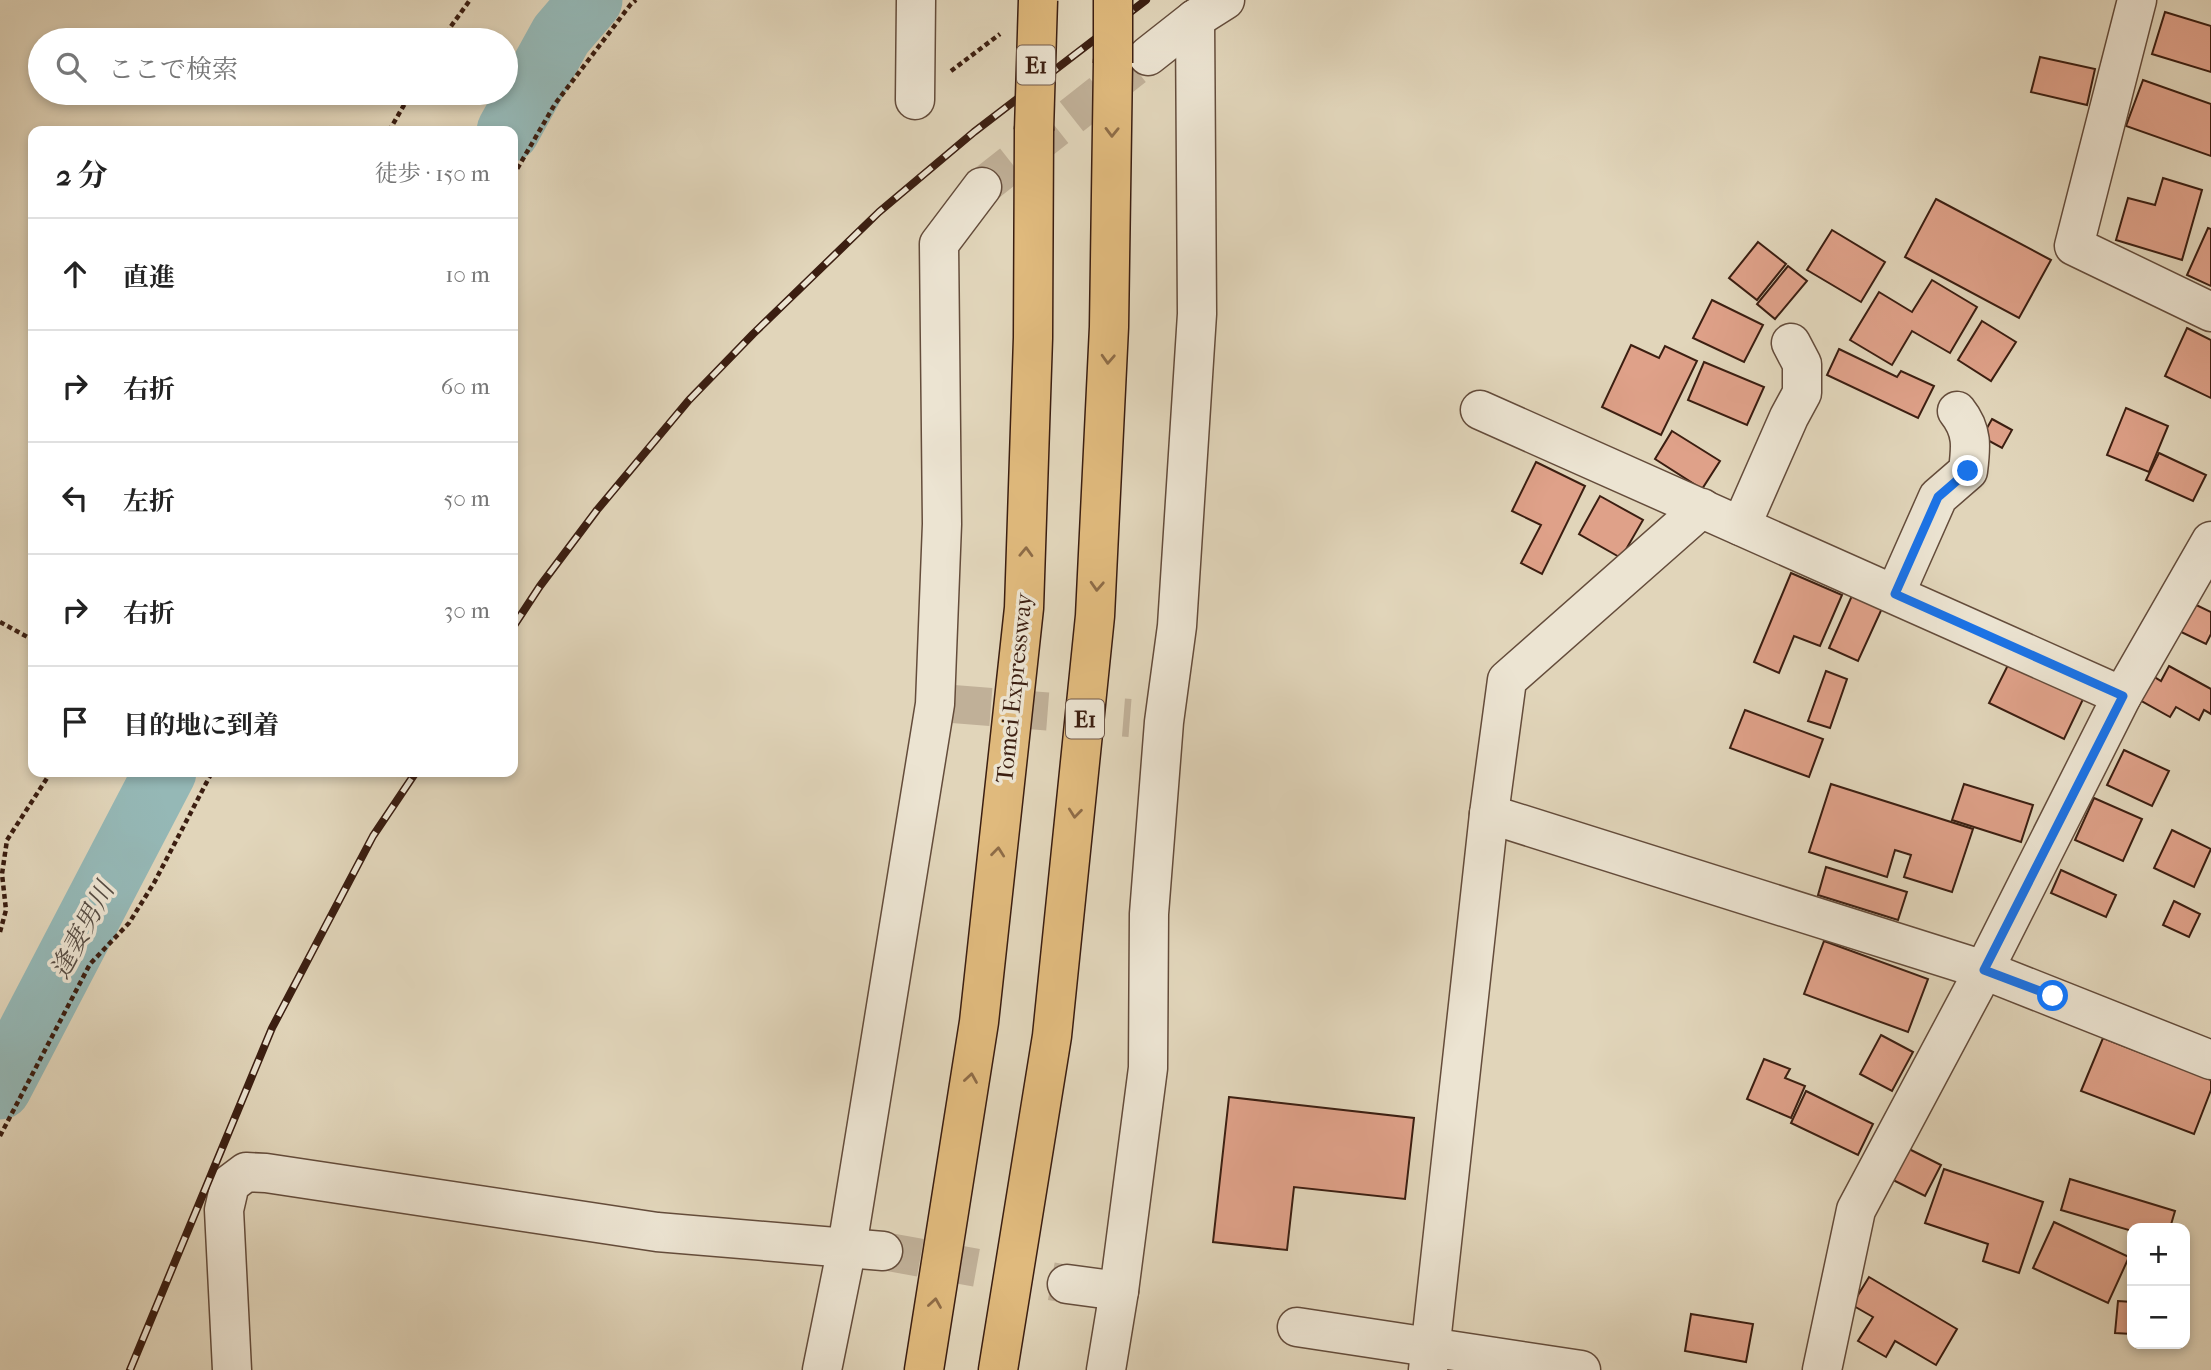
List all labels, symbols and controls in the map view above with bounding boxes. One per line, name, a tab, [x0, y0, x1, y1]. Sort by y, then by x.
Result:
search box	[28, 28, 518, 105]
road number: E1	[1017, 46, 1055, 85]
icon: search	[52, 48, 90, 86]
text: ここで検索	[108, 54, 238, 85]
one-way arrow	[1105, 126, 1120, 137]
text: 2 分	[56, 158, 108, 193]
text: 徒歩 · 150 m	[375, 160, 490, 187]
icon: ahead	[56, 255, 94, 293]
text: 10 m	[445, 261, 490, 288]
text: 直進	[123, 262, 175, 293]
one-way arrow	[1101, 354, 1116, 365]
icon: right	[56, 367, 94, 405]
text: 60 m	[441, 373, 490, 400]
text: 右折	[123, 374, 175, 405]
route end	[1952, 455, 1983, 486]
icon: left	[56, 479, 94, 517]
text: 50 m	[443, 485, 490, 512]
text: 左折	[123, 486, 175, 517]
one-way arrow	[1018, 547, 1033, 558]
one-way arrow	[1089, 581, 1104, 592]
street label: Tomei Expressway	[990, 590, 1038, 784]
icon: right	[56, 591, 94, 629]
text: 30 m	[444, 597, 490, 624]
text: 右折	[123, 598, 175, 629]
road number: E1	[1066, 699, 1104, 738]
icon: arrive	[56, 703, 94, 741]
text: 目的地に到着	[123, 710, 279, 741]
one-way arrow	[1068, 808, 1083, 819]
one-way arrow	[990, 846, 1005, 858]
water label: 逢妻男川	[44, 874, 122, 983]
route start	[2037, 980, 2068, 1011]
one-way arrow	[963, 1072, 978, 1084]
map controls	[2127, 1223, 2190, 1349]
button: +	[2127, 1223, 2190, 1286]
button: −	[2127, 1286, 2190, 1349]
one-way arrow	[927, 1297, 942, 1308]

